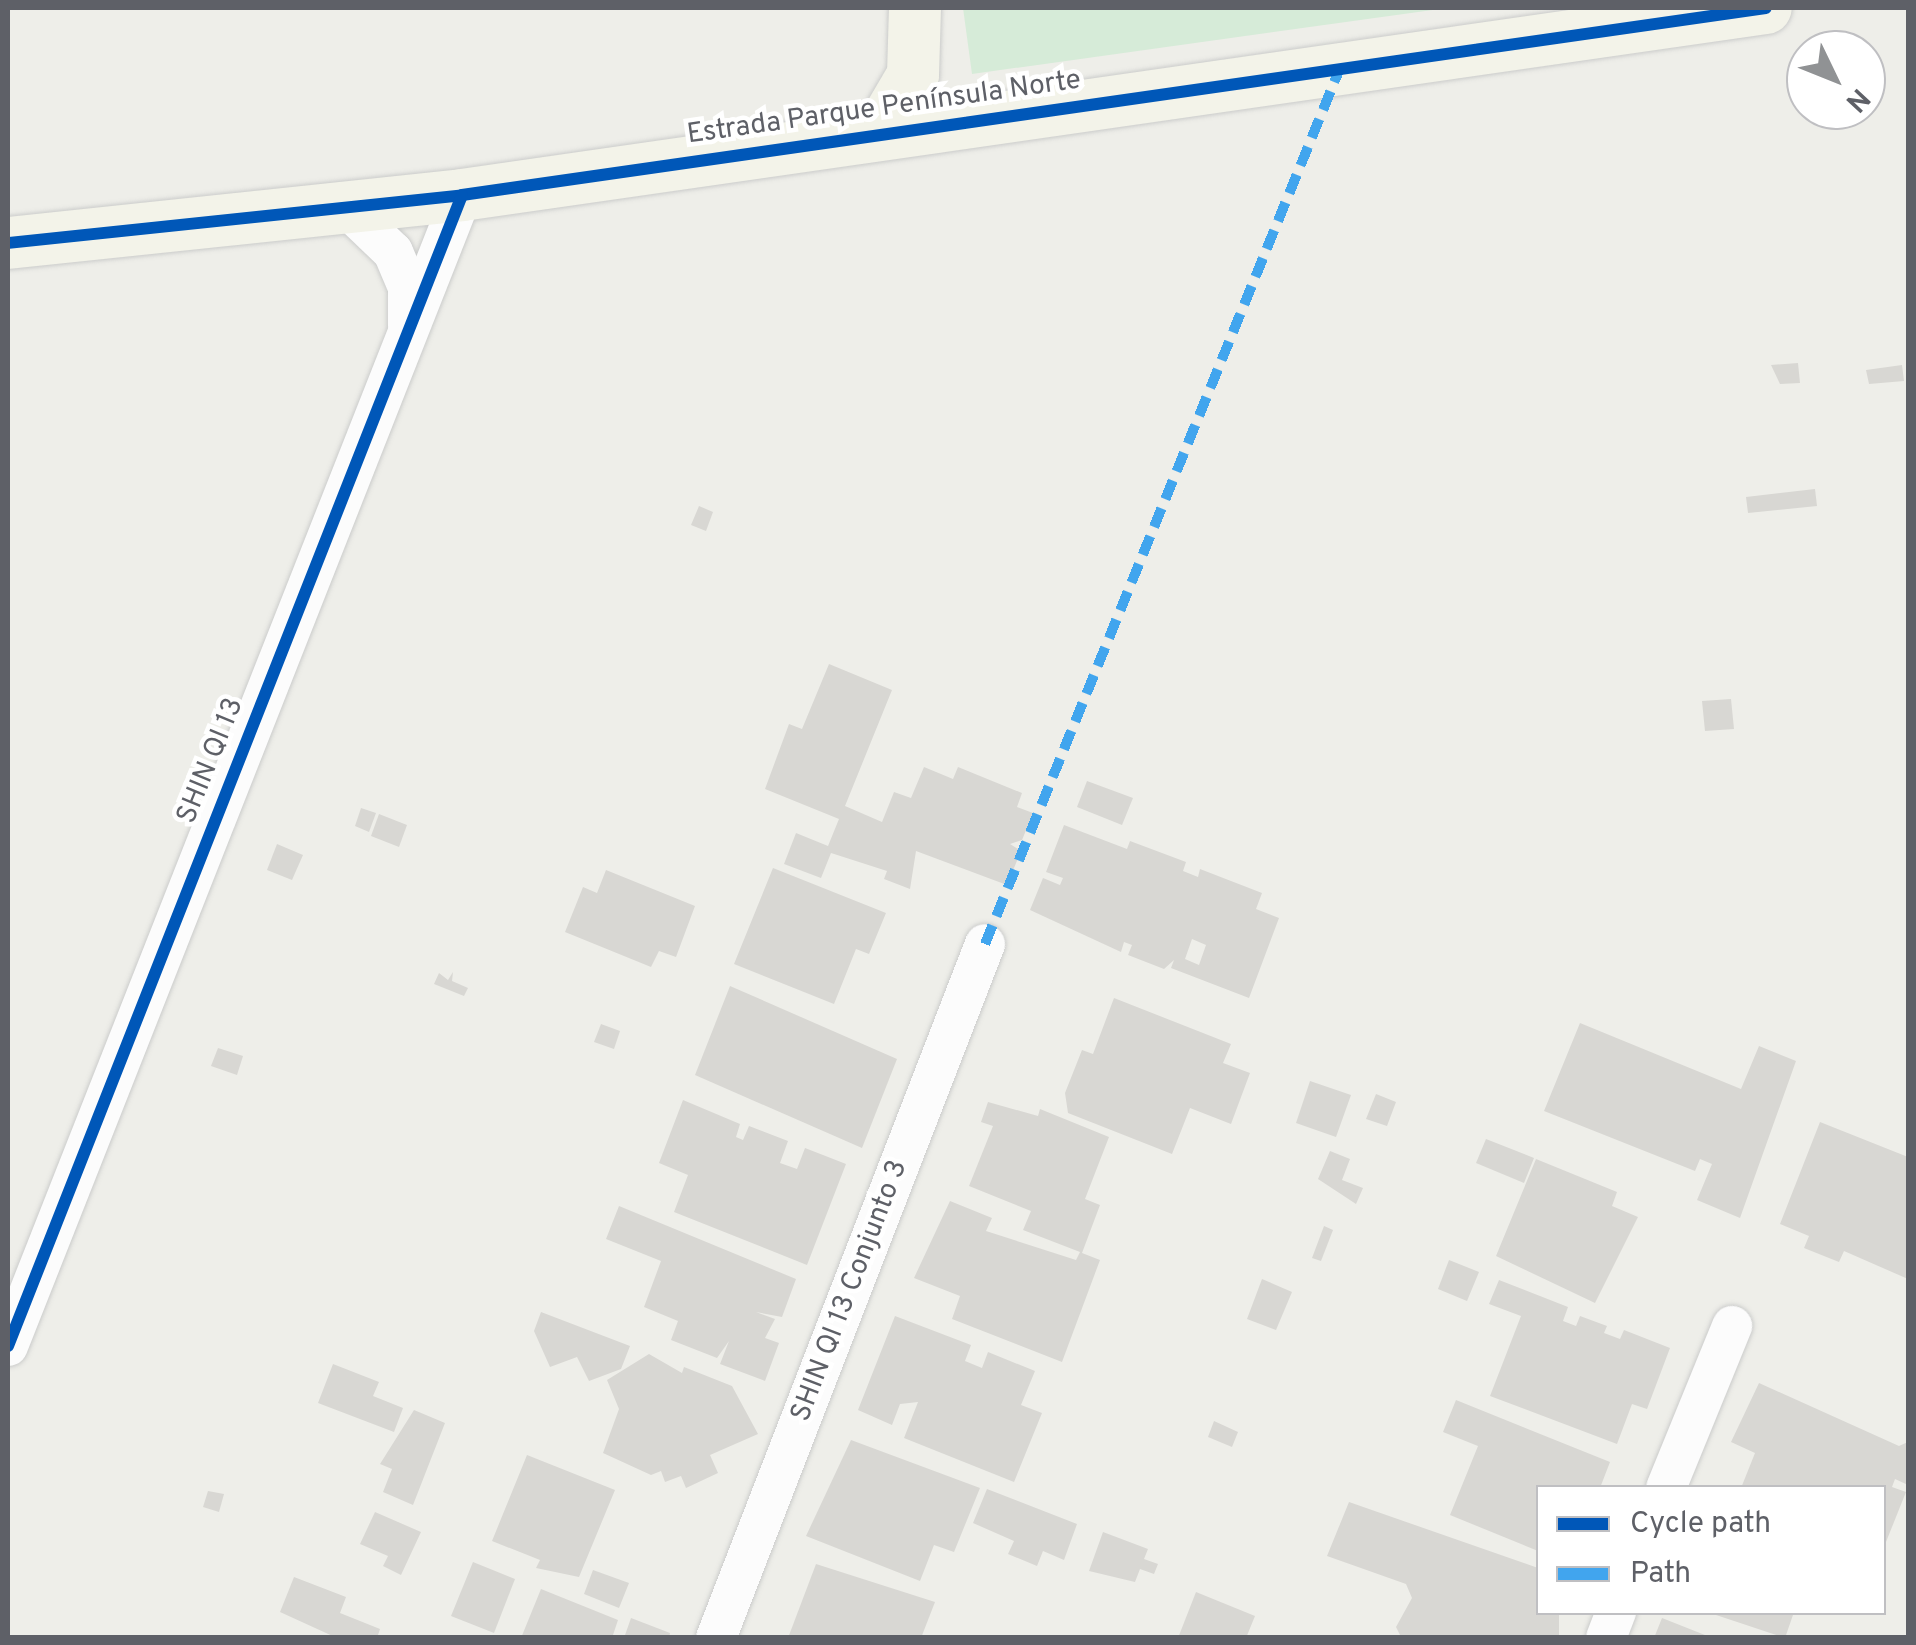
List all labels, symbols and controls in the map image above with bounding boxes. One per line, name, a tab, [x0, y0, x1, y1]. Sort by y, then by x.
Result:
north arrow	[1786, 30, 1886, 130]
street label: Estrada Parque Península Norte	[685, 64, 1083, 152]
text: N	[1836, 79, 1877, 119]
street label: SHIN QI 13	[171, 693, 251, 829]
street label: SHIN QI 13 Conjunto 3	[785, 1156, 915, 1426]
legend	[1536, 1485, 1886, 1615]
text: Cycle path	[1630, 1506, 1771, 1543]
text: Path	[1630, 1556, 1691, 1593]

